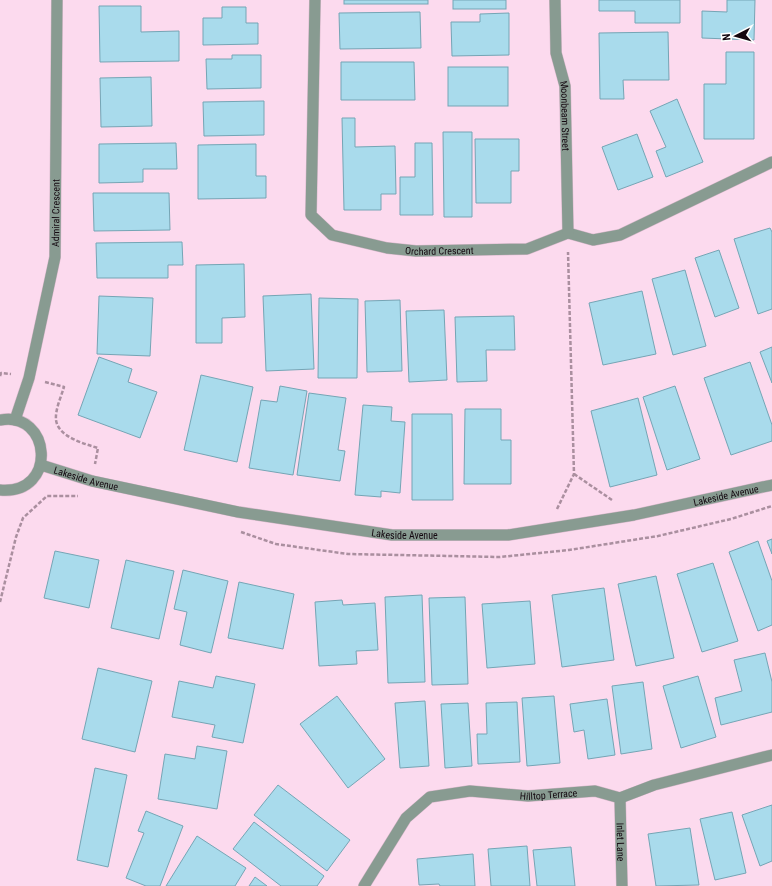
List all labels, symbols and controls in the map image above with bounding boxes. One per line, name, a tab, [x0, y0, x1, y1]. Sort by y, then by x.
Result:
north arrow	[716, 16, 756, 56]
text: N	[720, 33, 733, 41]
street label: Moonbeam Street	[558, 79, 572, 151]
street label: Admiral Crescent	[50, 179, 61, 247]
street label: Orchard Crescent	[405, 244, 474, 257]
street label: Lakeside Avenue	[53, 464, 120, 492]
street label: Lakeside Avenue	[692, 483, 760, 507]
street label: Lakeside Avenue	[371, 527, 438, 541]
street label: Hilltop Terrace	[519, 787, 578, 802]
street label: Inlet Lane	[615, 823, 627, 862]

